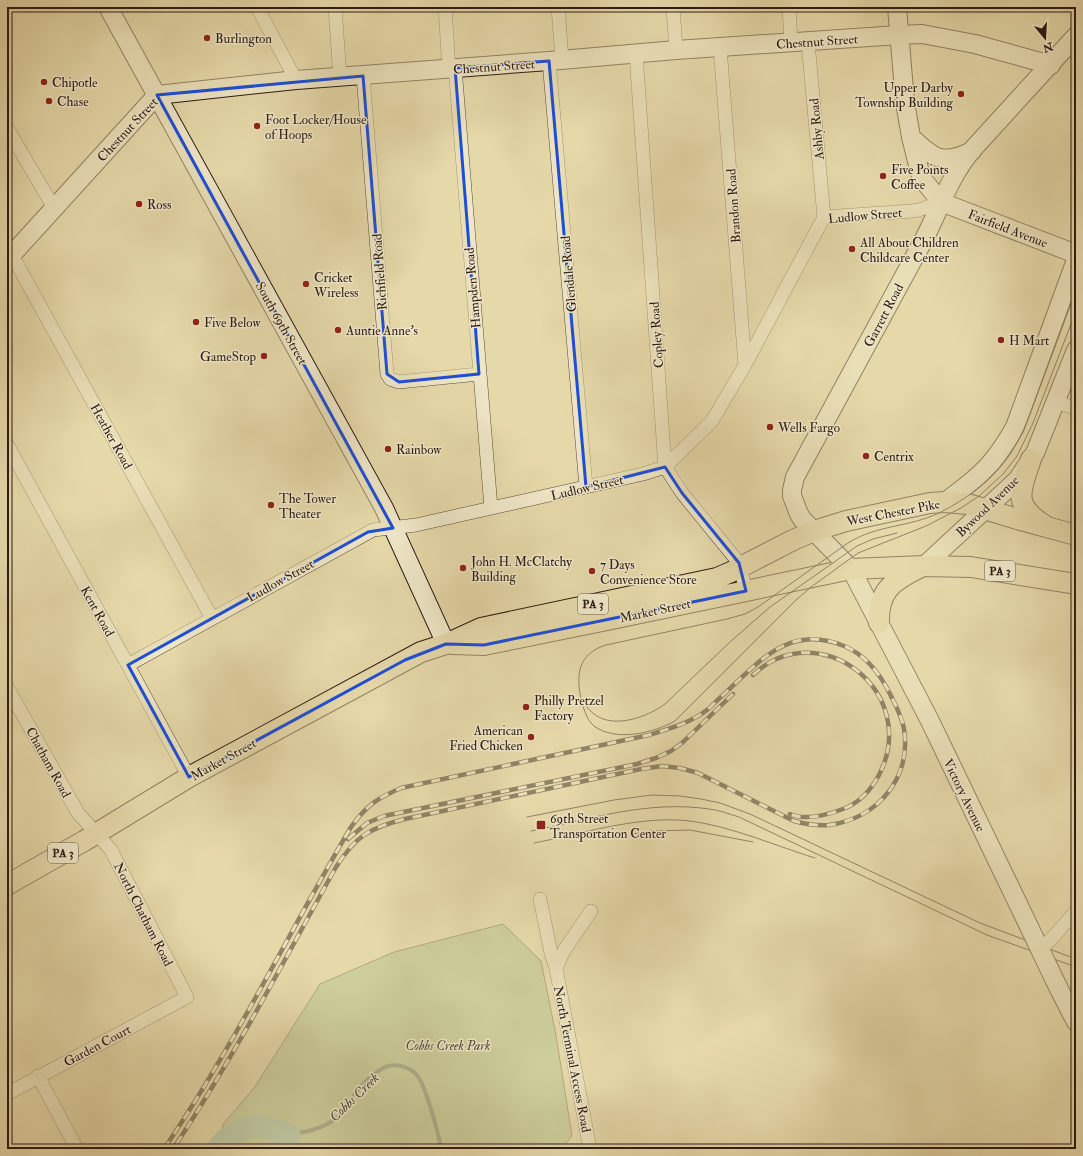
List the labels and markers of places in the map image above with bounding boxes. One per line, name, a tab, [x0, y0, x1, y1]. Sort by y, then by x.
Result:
place label: Burlington	[215, 31, 272, 47]
marker: Burlington	[202, 33, 212, 43]
place label: Chipotle	[52, 75, 98, 92]
marker: Chipotle	[39, 77, 49, 87]
place label: Upper Darby Township Building	[855, 80, 954, 112]
marker: Upper Darby Township Building	[956, 89, 966, 99]
place label: Chase	[57, 94, 89, 110]
marker: Chase	[44, 96, 54, 106]
place label: Foot Locker/House of Hoops	[265, 112, 367, 144]
marker: Foot Locker/House of Hoops	[252, 121, 262, 131]
place label: Five Points Coffee	[891, 162, 949, 193]
marker: Five Points Coffee	[878, 171, 888, 181]
place label: Ross	[147, 197, 172, 213]
marker: Ross	[134, 199, 144, 209]
place label: All About Children Childcare Center	[859, 235, 959, 266]
marker: All About Children Childcare Center	[847, 244, 857, 254]
place label: Cricket Wireless	[313, 270, 359, 301]
marker: Cricket Wireless	[301, 279, 311, 289]
place label: Five Below	[204, 315, 262, 331]
marker: Five Below	[191, 317, 201, 327]
place label: Auntie Anne's	[345, 323, 419, 339]
marker: Auntie Anne's	[333, 325, 343, 335]
place label: H Mart	[1009, 333, 1049, 349]
marker: H Mart	[996, 335, 1006, 345]
place label: GameStop	[200, 349, 256, 366]
marker: GameStop	[259, 351, 269, 361]
place label: Wells Fargo	[777, 420, 840, 436]
marker: Wells Fargo	[765, 422, 775, 432]
place label: Rainbow	[396, 442, 442, 458]
marker: Rainbow	[383, 444, 393, 454]
place label: Centrix	[874, 449, 914, 465]
marker: Centrix	[861, 451, 871, 461]
place label: The Tower Theater	[279, 491, 336, 522]
marker: The Tower Theater	[266, 500, 276, 510]
place label: John H. McClatchy Building	[470, 554, 572, 585]
place label: 7 Days Convenience Store	[600, 557, 697, 588]
marker: John H. McClatchy Building	[458, 563, 468, 573]
marker: 7 Days Convenience Store	[587, 566, 597, 576]
place label: Philly Pretzel Factory	[534, 693, 605, 725]
marker: Philly Pretzel Factory	[521, 702, 531, 712]
place label: American Fried Chicken	[449, 723, 523, 754]
marker: American Fried Chicken	[526, 732, 536, 742]
place label: 69th Street Transportation Center	[550, 811, 666, 843]
marker: 69th Street Transportation Center	[535, 819, 547, 831]

